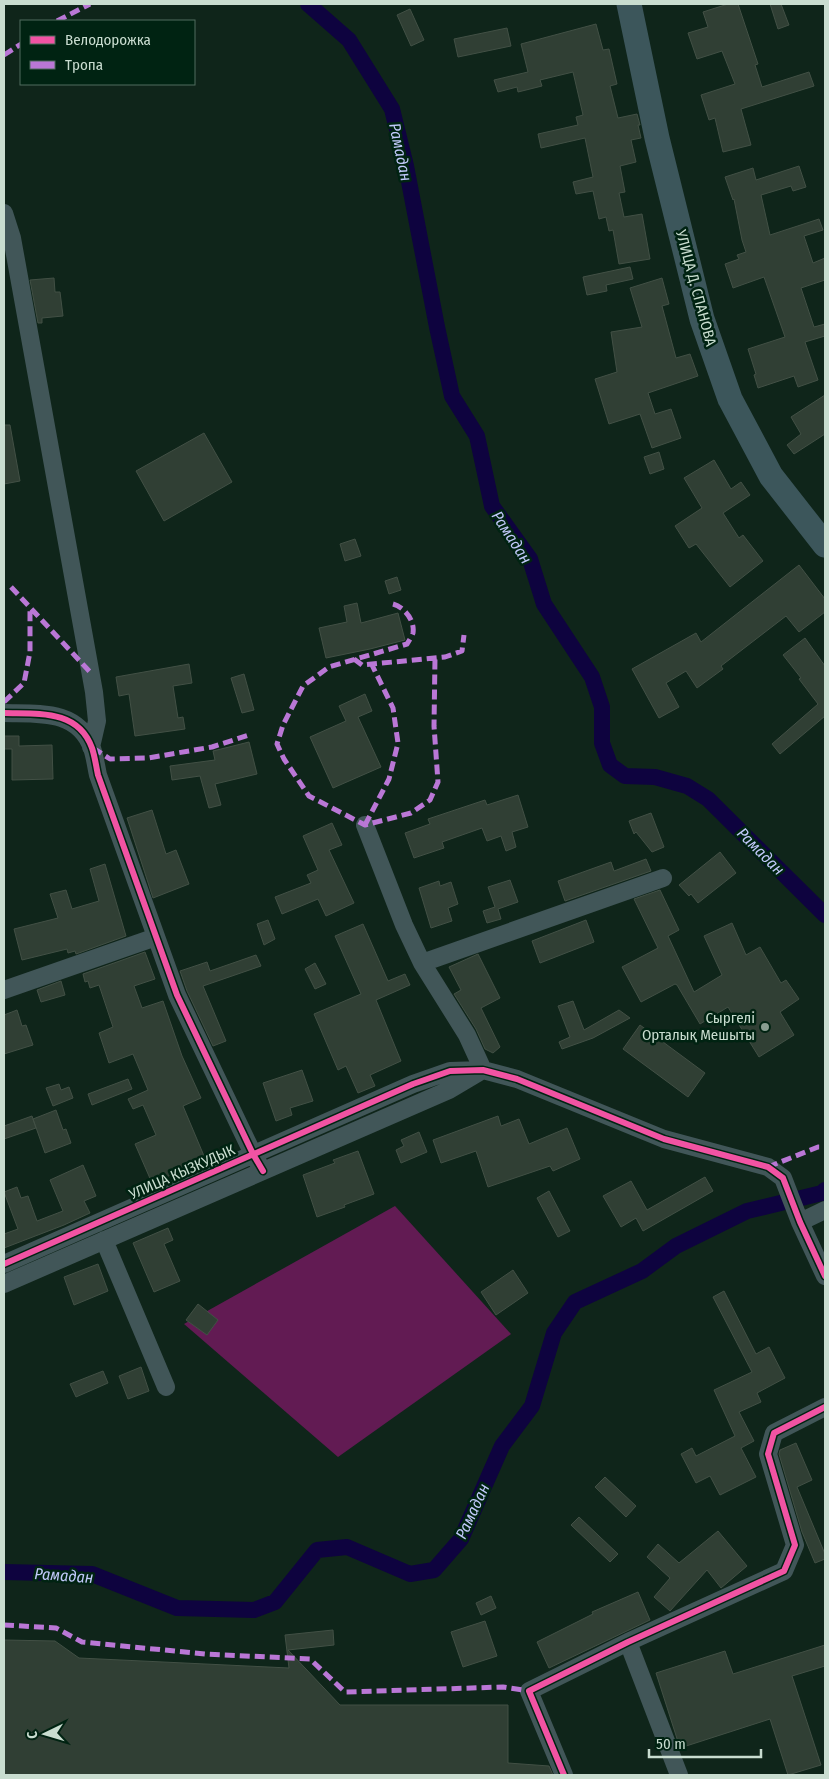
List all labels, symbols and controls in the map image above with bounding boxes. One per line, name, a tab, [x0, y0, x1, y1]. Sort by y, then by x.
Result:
legend	[20, 20, 195, 85]
text: Велодорожка	[65, 31, 151, 49]
text: Тропа	[65, 56, 103, 74]
water label: Рамадан	[385, 121, 416, 183]
street label: УЛИЦА Д. СПАНОВА	[672, 227, 720, 348]
water label: Рамадан	[488, 507, 536, 567]
water label: Рамадан	[733, 824, 788, 879]
place label: Сыргелі Орталық Мешыты	[642, 1009, 755, 1044]
marker: Сыргелі Орталық Мешыты	[759, 1021, 771, 1033]
street label: УЛИЦА КЫЗКУДЫК	[125, 1141, 238, 1204]
water label: Рамадан	[451, 1480, 494, 1542]
water label: Рамадан	[34, 1564, 94, 1587]
north arrow	[20, 1709, 70, 1759]
scale bar	[649, 1726, 762, 1758]
text: С	[24, 1730, 41, 1739]
text: 50 m	[656, 1735, 686, 1753]

